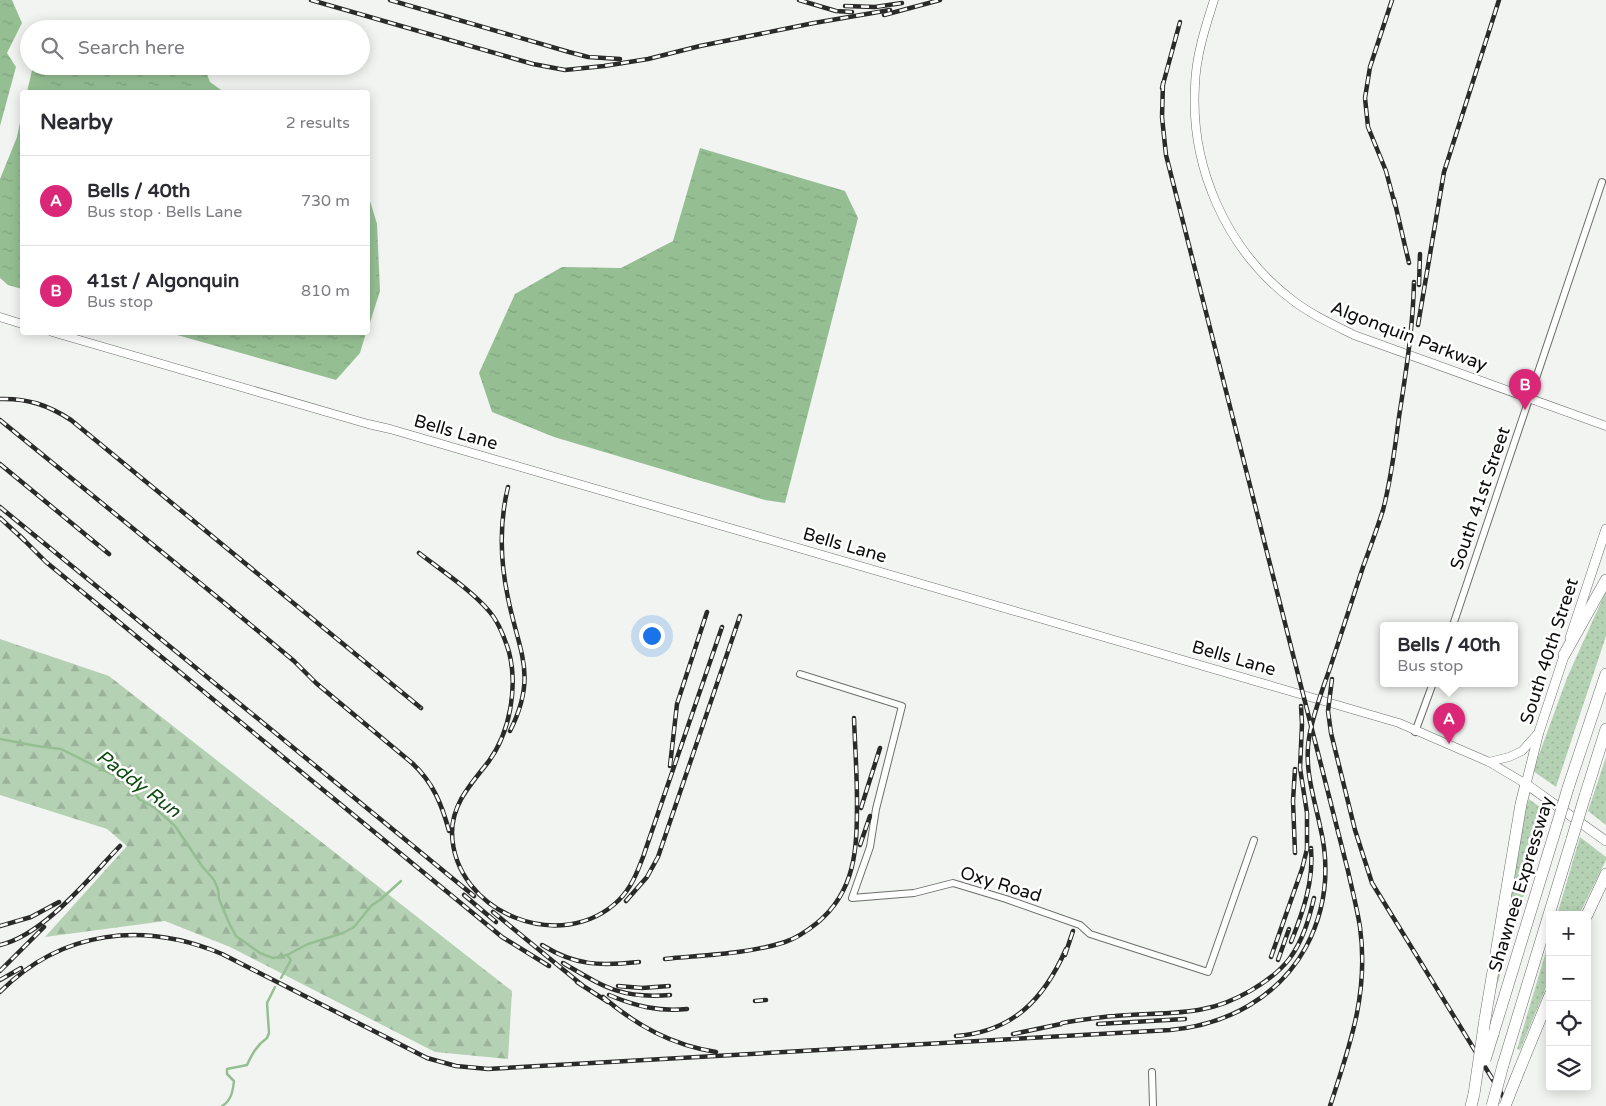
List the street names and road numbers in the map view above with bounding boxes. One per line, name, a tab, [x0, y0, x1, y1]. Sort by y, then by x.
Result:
street label: Algonquin Parkway	[1328, 296, 1491, 376]
street label: Bells Lane	[411, 410, 501, 454]
street label: South 41st Street	[1445, 424, 1515, 572]
street label: Bells Lane	[800, 523, 890, 567]
street label: South 40th Street	[1515, 575, 1583, 727]
street label: Bells Lane	[1189, 636, 1279, 680]
street label: Shawnee Expressway	[1484, 793, 1558, 974]
street label: Oxy Road	[958, 861, 1044, 907]

